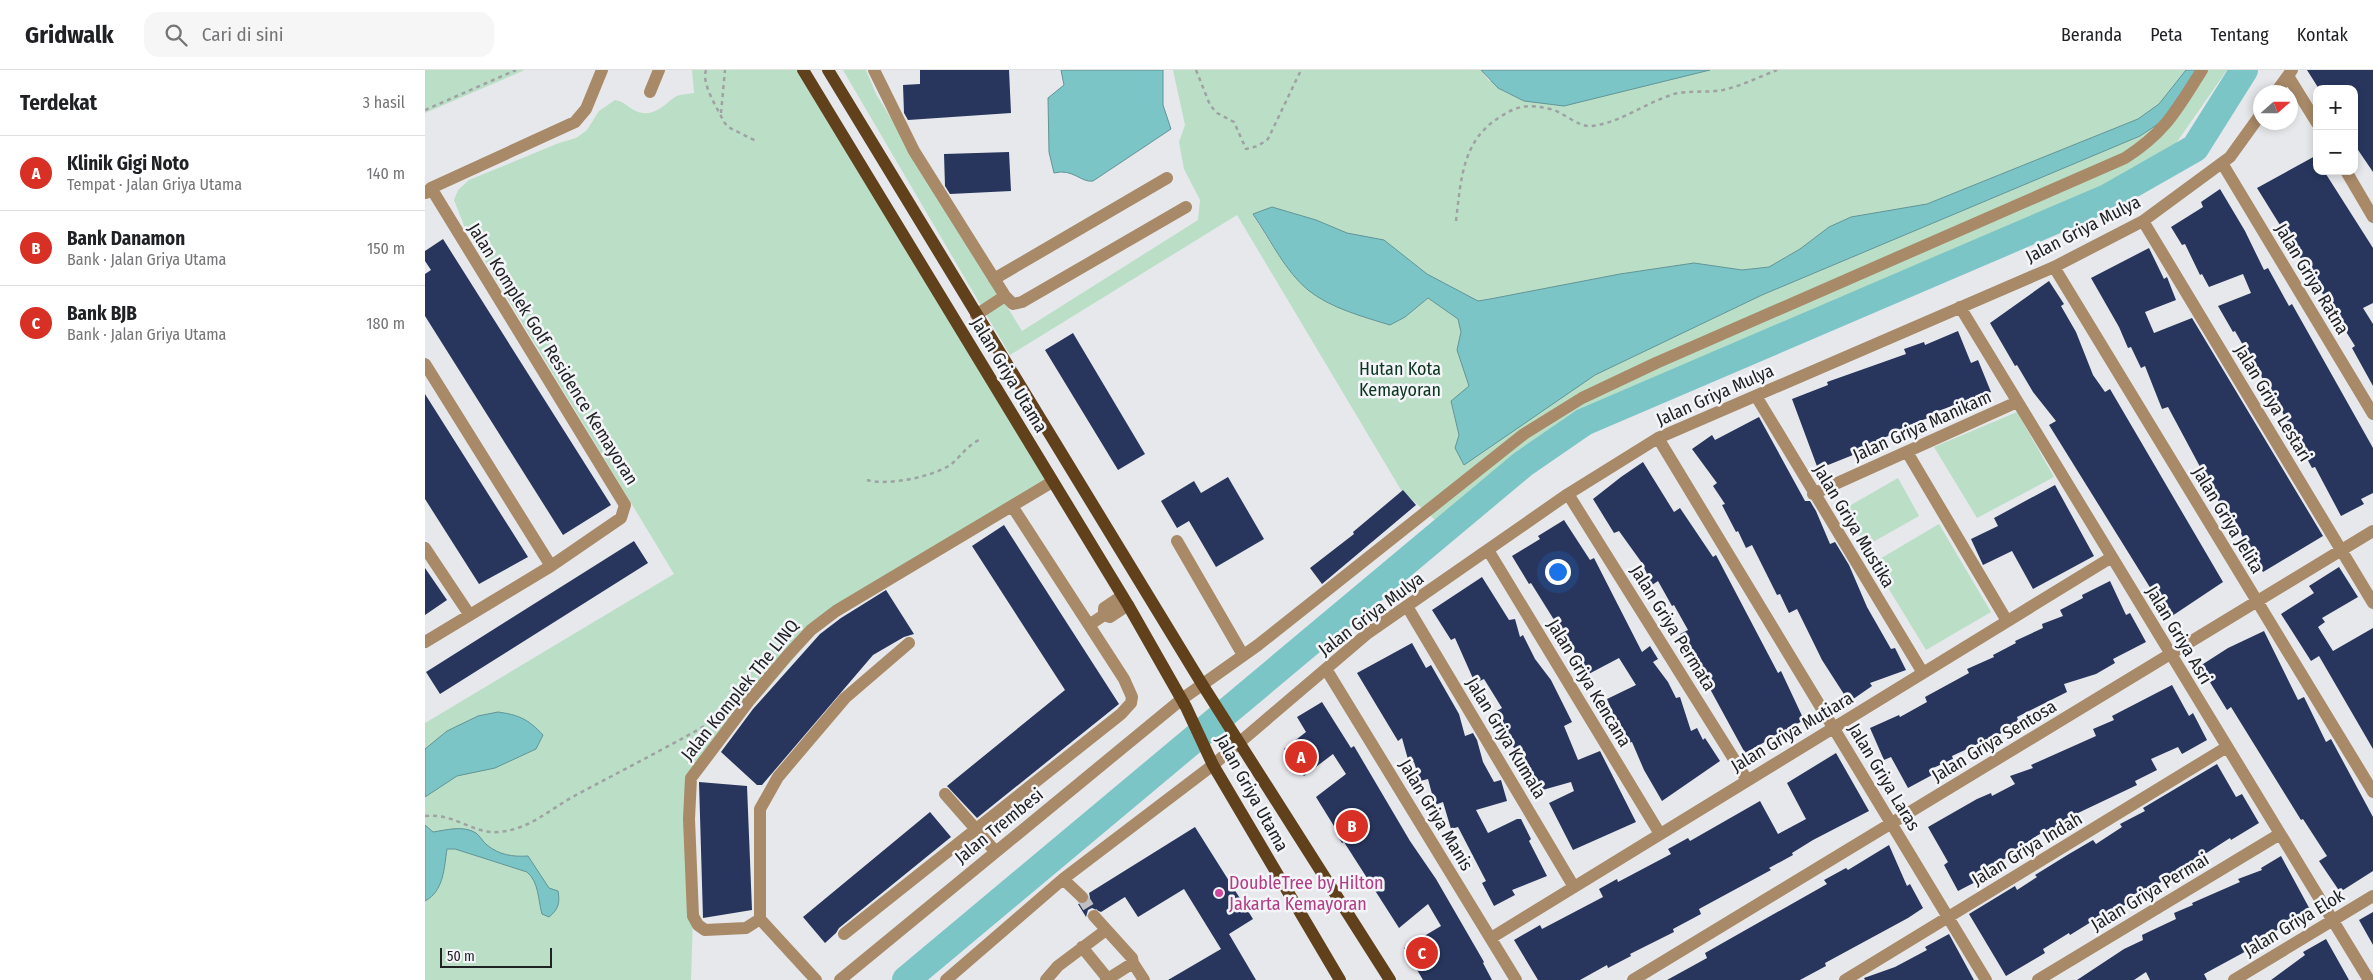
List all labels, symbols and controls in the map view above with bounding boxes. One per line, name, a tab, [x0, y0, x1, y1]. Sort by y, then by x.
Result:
search box	[144, 12, 494, 57]
text: Gridwalk	[25, 21, 114, 49]
icon: search	[162, 21, 190, 49]
text: Cari di sini	[202, 23, 284, 46]
text: Beranda	[2061, 24, 2122, 46]
text: Peta	[2150, 24, 2183, 46]
text: Tentang	[2211, 24, 2269, 46]
text: Kontak	[2297, 24, 2348, 46]
north arrow	[2253, 85, 2298, 130]
map controls	[2313, 85, 2358, 175]
button: +	[2313, 85, 2358, 130]
text: Terdekat	[20, 90, 97, 116]
text: 3 hasil	[363, 93, 405, 112]
button: −	[2313, 130, 2358, 175]
text: Klinik Gigi Noto	[67, 152, 189, 175]
text: A	[32, 164, 40, 183]
text: 140 m	[367, 164, 405, 183]
text: Tempat · Jalan Griya Utama	[67, 175, 242, 194]
street label: Jalan Griya Mulya	[2022, 190, 2144, 267]
street label: Jalan Komplek Golf Residence Kemayoran	[463, 219, 643, 489]
street label: Jalan Griya Ratna	[2270, 220, 2354, 339]
text: Bank Danamon	[67, 227, 185, 250]
text: B	[32, 239, 40, 258]
text: 150 m	[367, 239, 405, 258]
text: Bank · Jalan Griya Utama	[67, 250, 226, 269]
text: Bank BJB	[67, 302, 137, 325]
street label: Jalan Griya Utama	[966, 313, 1052, 437]
text: C	[32, 314, 40, 333]
text: 180 m	[366, 314, 405, 333]
text: Bank · Jalan Griya Utama	[67, 325, 226, 344]
street label: Jalan Griya Lestari	[2230, 341, 2316, 465]
park label: Hutan Kota Kemayoran	[1359, 358, 1441, 401]
street label: Jalan Griya Mulya	[1653, 359, 1777, 431]
street label: Jalan Griya Manikam	[1849, 386, 1995, 466]
street label: Jalan Griya Mustika	[1809, 460, 1900, 592]
street label: Jalan Griya Jelita	[2188, 463, 2269, 577]
your location	[1545, 559, 1571, 585]
street label: Jalan Griya Permata	[1626, 561, 1721, 695]
street label: Jalan Griya Mulya	[1314, 567, 1428, 661]
street label: Jalan Griya Asri	[2141, 582, 2217, 688]
street label: Jalan Komplek The LINQ	[676, 615, 804, 765]
street label: Jalan Griya Kencana	[1542, 615, 1636, 751]
street label: Jalan Griya Kumala	[1461, 673, 1551, 803]
street label: Jalan Griya Mutiara	[1727, 687, 1857, 777]
street label: Jalan Griya Sentosa	[1928, 695, 2060, 787]
street label: Jalan Griya Laras	[1843, 719, 1925, 835]
street label: Jalan Griya Utama	[1211, 731, 1293, 856]
pin: A	[1285, 738, 1317, 776]
street label: Jalan Griya Manis	[1394, 755, 1478, 875]
street label: Jalan Trembesi	[950, 784, 1048, 868]
pin: B	[1336, 807, 1368, 845]
street label: Jalan Griya Indah	[1968, 807, 2086, 891]
street label: Jalan Griya Permai	[2087, 848, 2213, 936]
place label: DoubleTree by Hilton Jakarta Kemayoran	[1229, 872, 1384, 915]
street label: Jalan Griya Elok	[2240, 884, 2349, 962]
marker: DoubleTree by Hilton Jakarta Kemayoran	[1213, 887, 1225, 899]
pin: C	[1406, 934, 1438, 972]
scale bar	[440, 945, 553, 968]
text: 50 m	[447, 948, 475, 965]

